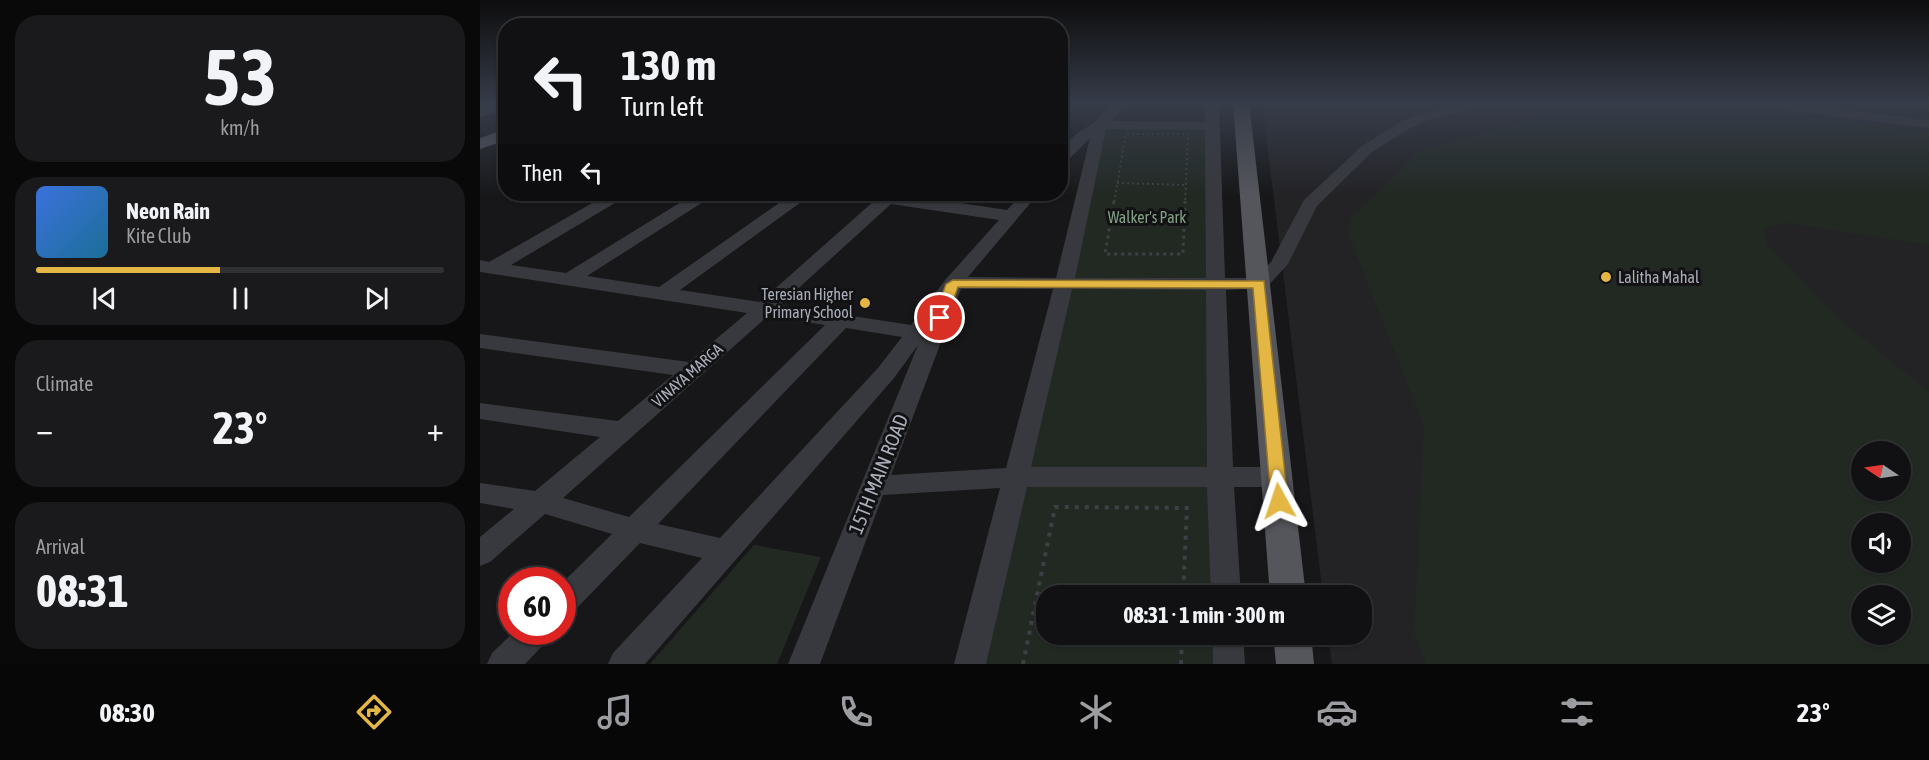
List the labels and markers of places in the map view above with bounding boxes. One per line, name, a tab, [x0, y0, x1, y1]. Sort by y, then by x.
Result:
place label: Lalitha Mahal	[1618, 268, 1700, 286]
marker: Lalitha Mahal	[1599, 270, 1613, 284]
place label: Teresian Higher Primary School	[761, 285, 854, 322]
pin	[914, 292, 965, 343]
marker: Teresian Higher Primary School	[858, 296, 872, 310]

